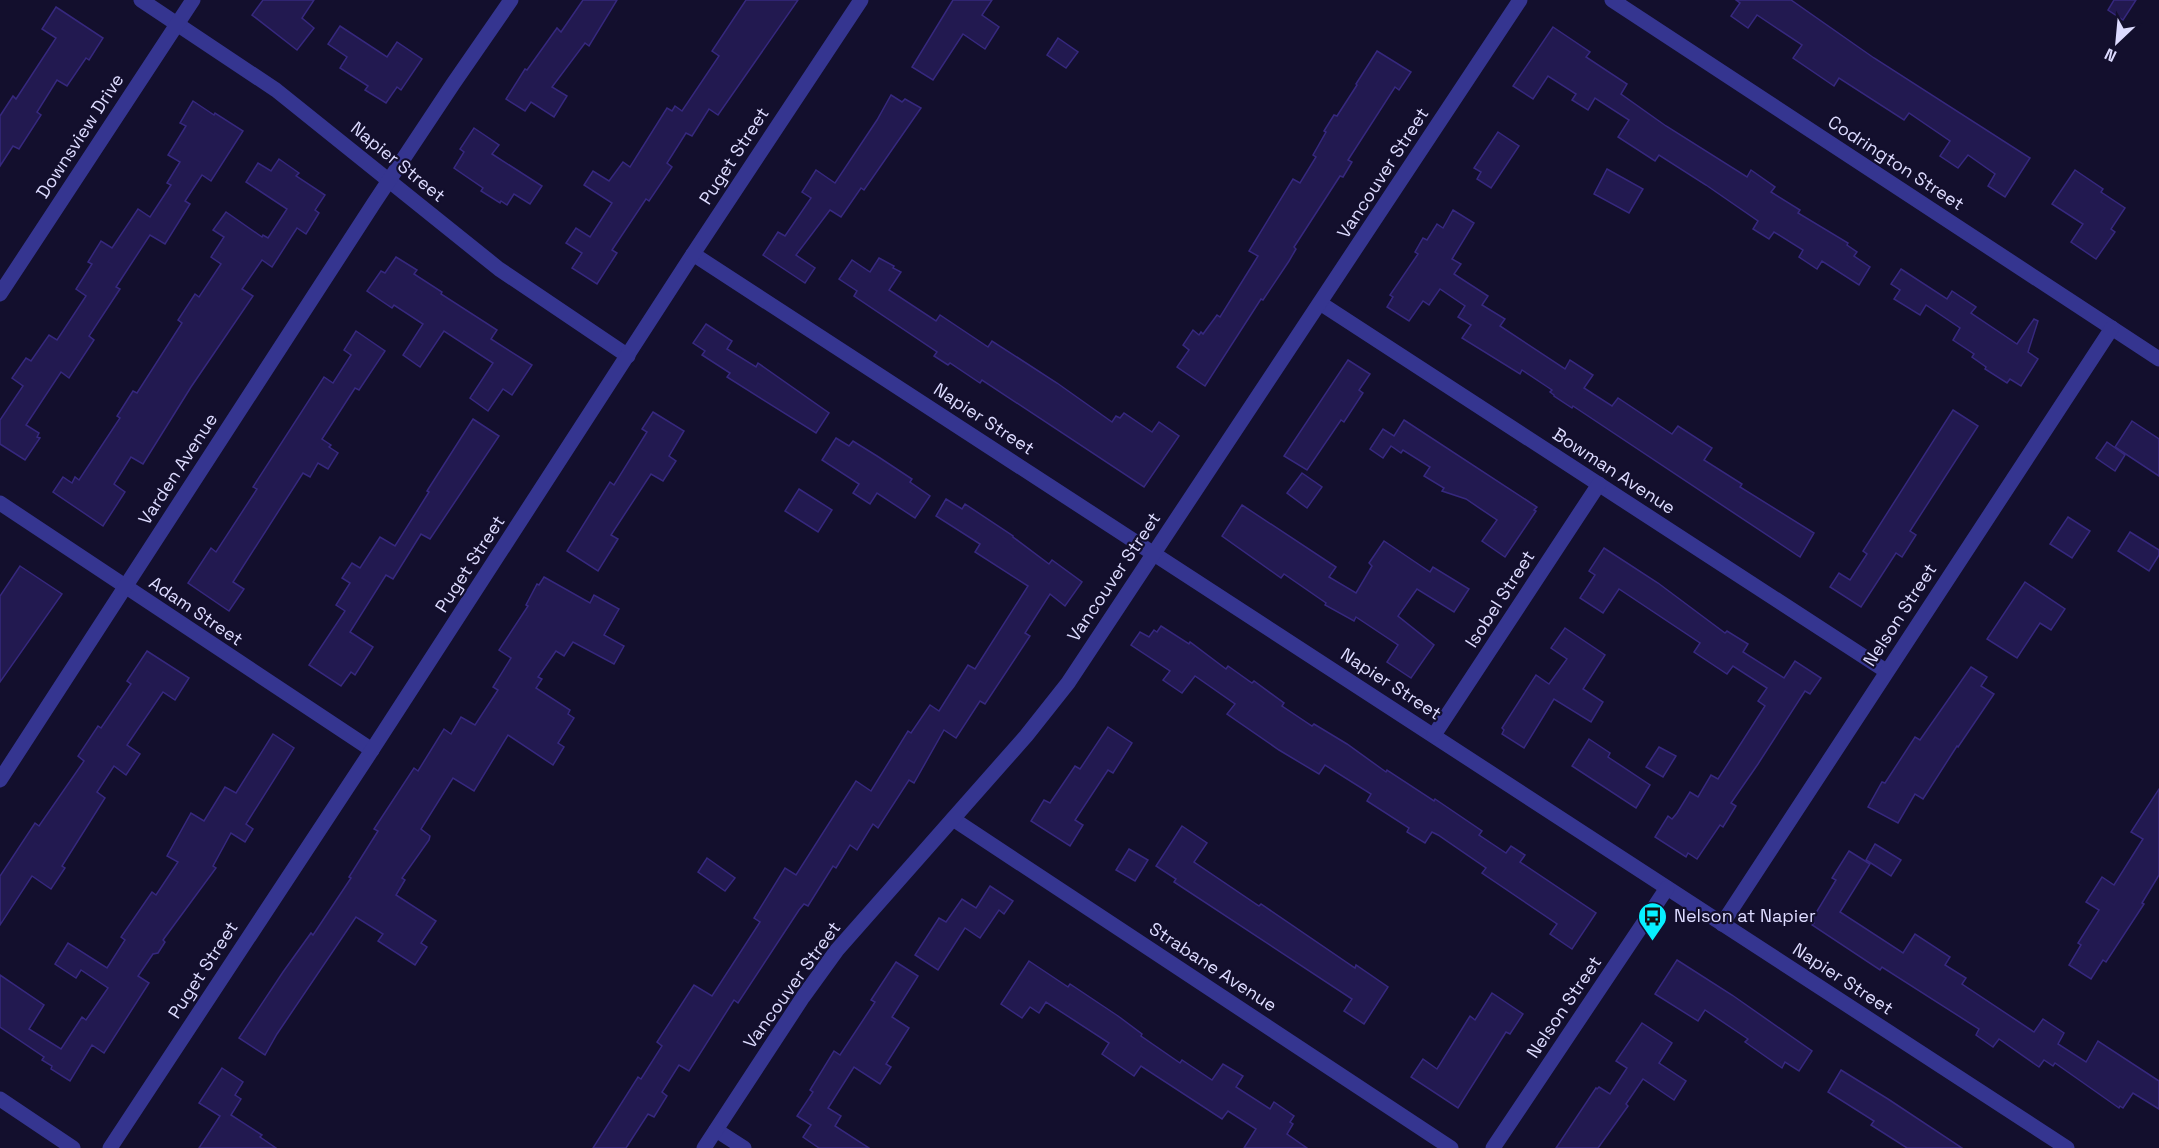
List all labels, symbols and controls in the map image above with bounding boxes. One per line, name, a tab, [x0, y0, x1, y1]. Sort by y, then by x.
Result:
north arrow	[2087, 12, 2147, 72]
text: N	[2101, 43, 2120, 67]
street label: Downsview Drive	[31, 69, 129, 202]
street label: Puget Street	[694, 103, 774, 209]
street label: Vancouver Street	[1332, 103, 1433, 242]
street label: Codrington Street	[1824, 110, 1969, 215]
street label: Napier Street	[346, 116, 450, 207]
street label: Napier Street	[930, 378, 1039, 460]
street label: Varden Avenue	[133, 409, 222, 529]
street label: Bowman Avenue	[1548, 422, 1680, 519]
street label: Vancouver Street	[1062, 508, 1165, 646]
street label: Puget Street	[430, 511, 510, 617]
street label: Isobel Street	[1460, 546, 1540, 652]
street label: Nelson Street	[1858, 559, 1941, 671]
street label: Adam Street	[145, 571, 248, 650]
street label: Napier Street	[1337, 643, 1446, 725]
bus stop icon: Nelson at Napier	[1637, 900, 1669, 942]
place label: Nelson at Napier	[1674, 904, 1816, 927]
street label: Puget Street	[163, 917, 243, 1023]
street label: Vancouver Street	[738, 917, 845, 1053]
street label: Strabane Avenue	[1145, 917, 1281, 1016]
street label: Napier Street	[1789, 938, 1898, 1020]
street label: Nelson Street	[1521, 951, 1606, 1062]

